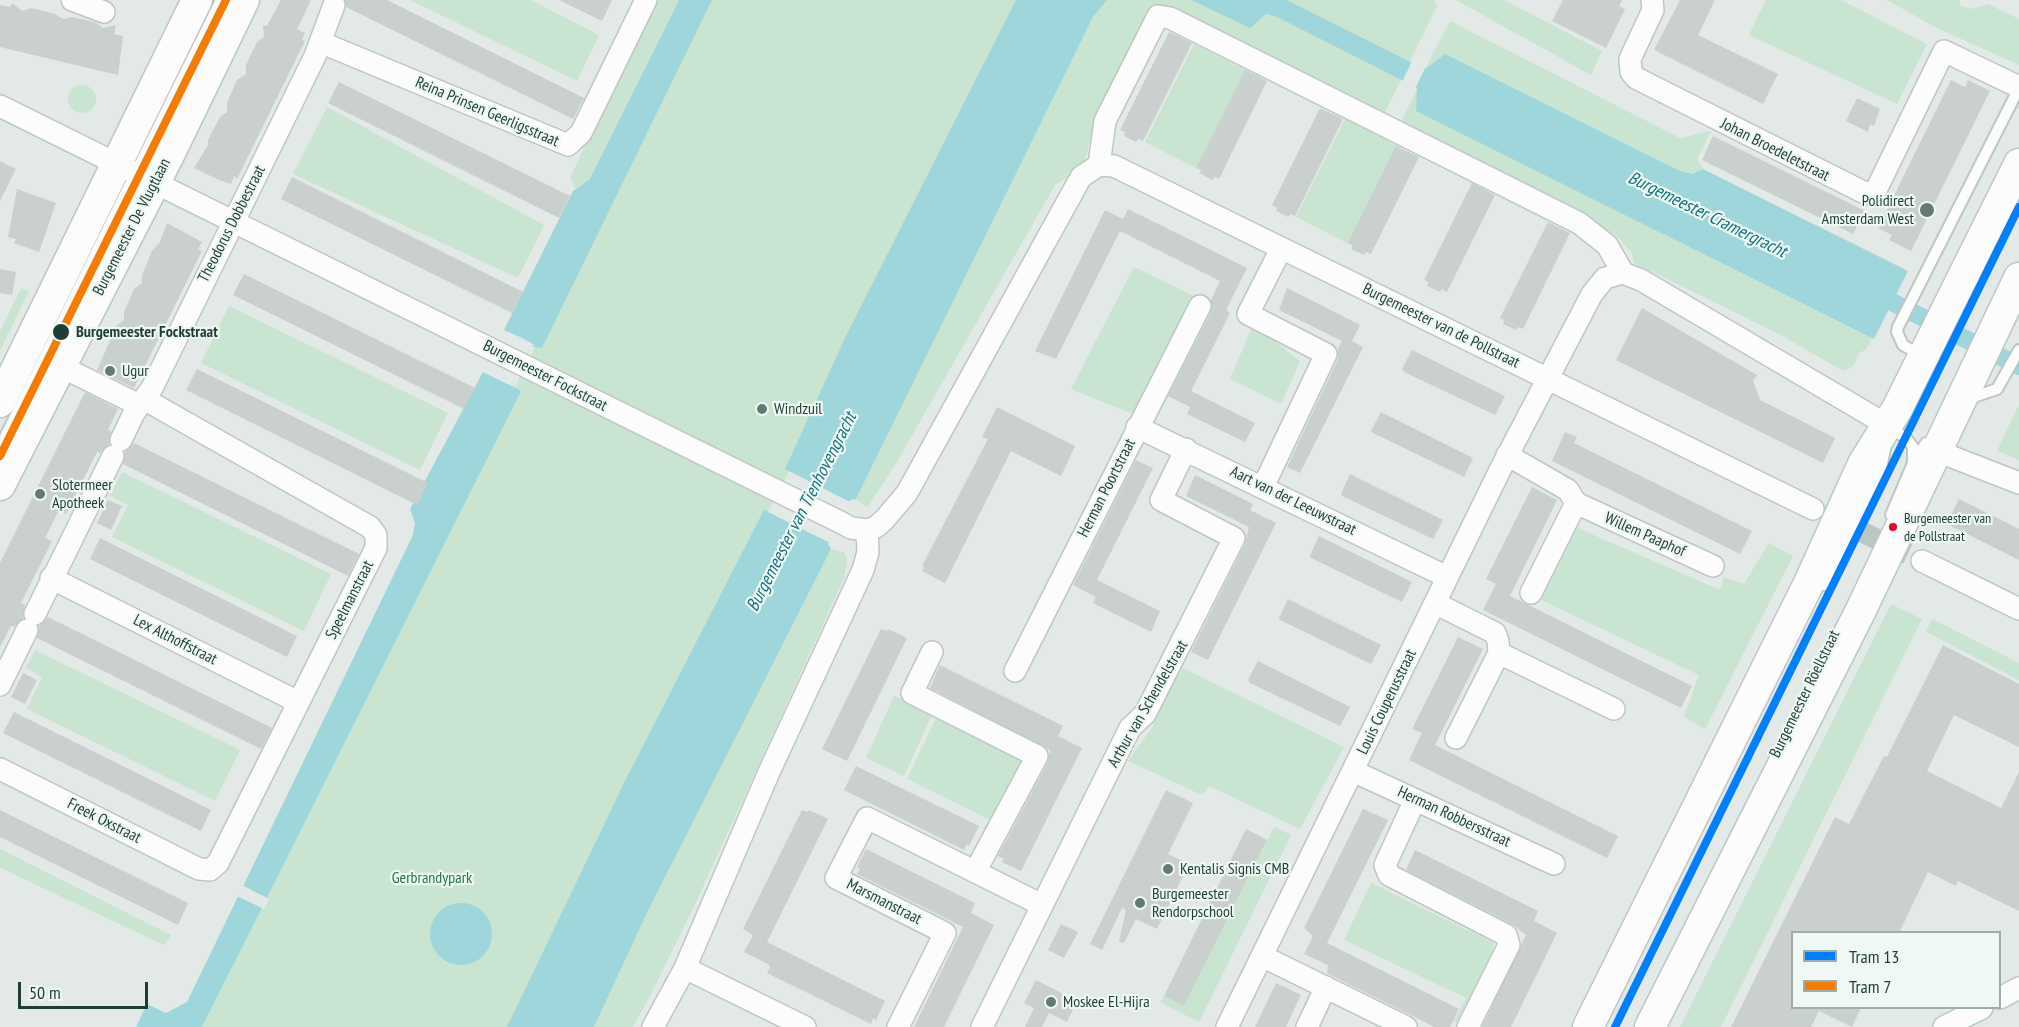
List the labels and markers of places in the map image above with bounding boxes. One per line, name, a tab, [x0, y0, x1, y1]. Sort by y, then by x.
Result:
place label: Polidirect Amsterdam West	[1822, 191, 1914, 229]
marker: Polidirect Amsterdam West	[1918, 201, 1936, 219]
marker: Burgemeester Fockstraat	[51, 322, 71, 342]
place label: Burgemeester Fockstraat	[76, 322, 218, 342]
place label: Ugur	[122, 361, 149, 381]
marker: Ugur	[103, 364, 117, 378]
place label: Windzuil	[774, 399, 822, 419]
marker: Windzuil	[755, 402, 769, 416]
place label: Slotermeer Apotheek	[52, 475, 113, 513]
marker: Slotermeer Apotheek	[33, 487, 47, 501]
place label: Burgemeester van de Pollstraat	[1904, 511, 1991, 544]
marker: Burgemeester van de Pollstraat	[1887, 521, 1899, 533]
place label: Kentalis Signis CMB	[1180, 859, 1289, 879]
marker: Kentalis Signis CMB	[1161, 862, 1175, 876]
place label: Burgemeester Rendorpschool	[1152, 884, 1234, 922]
marker: Burgemeester Rendorpschool	[1133, 896, 1147, 910]
place label: Moskee El-Hijra	[1063, 992, 1150, 1012]
marker: Moskee El-Hijra	[1044, 995, 1058, 1009]

